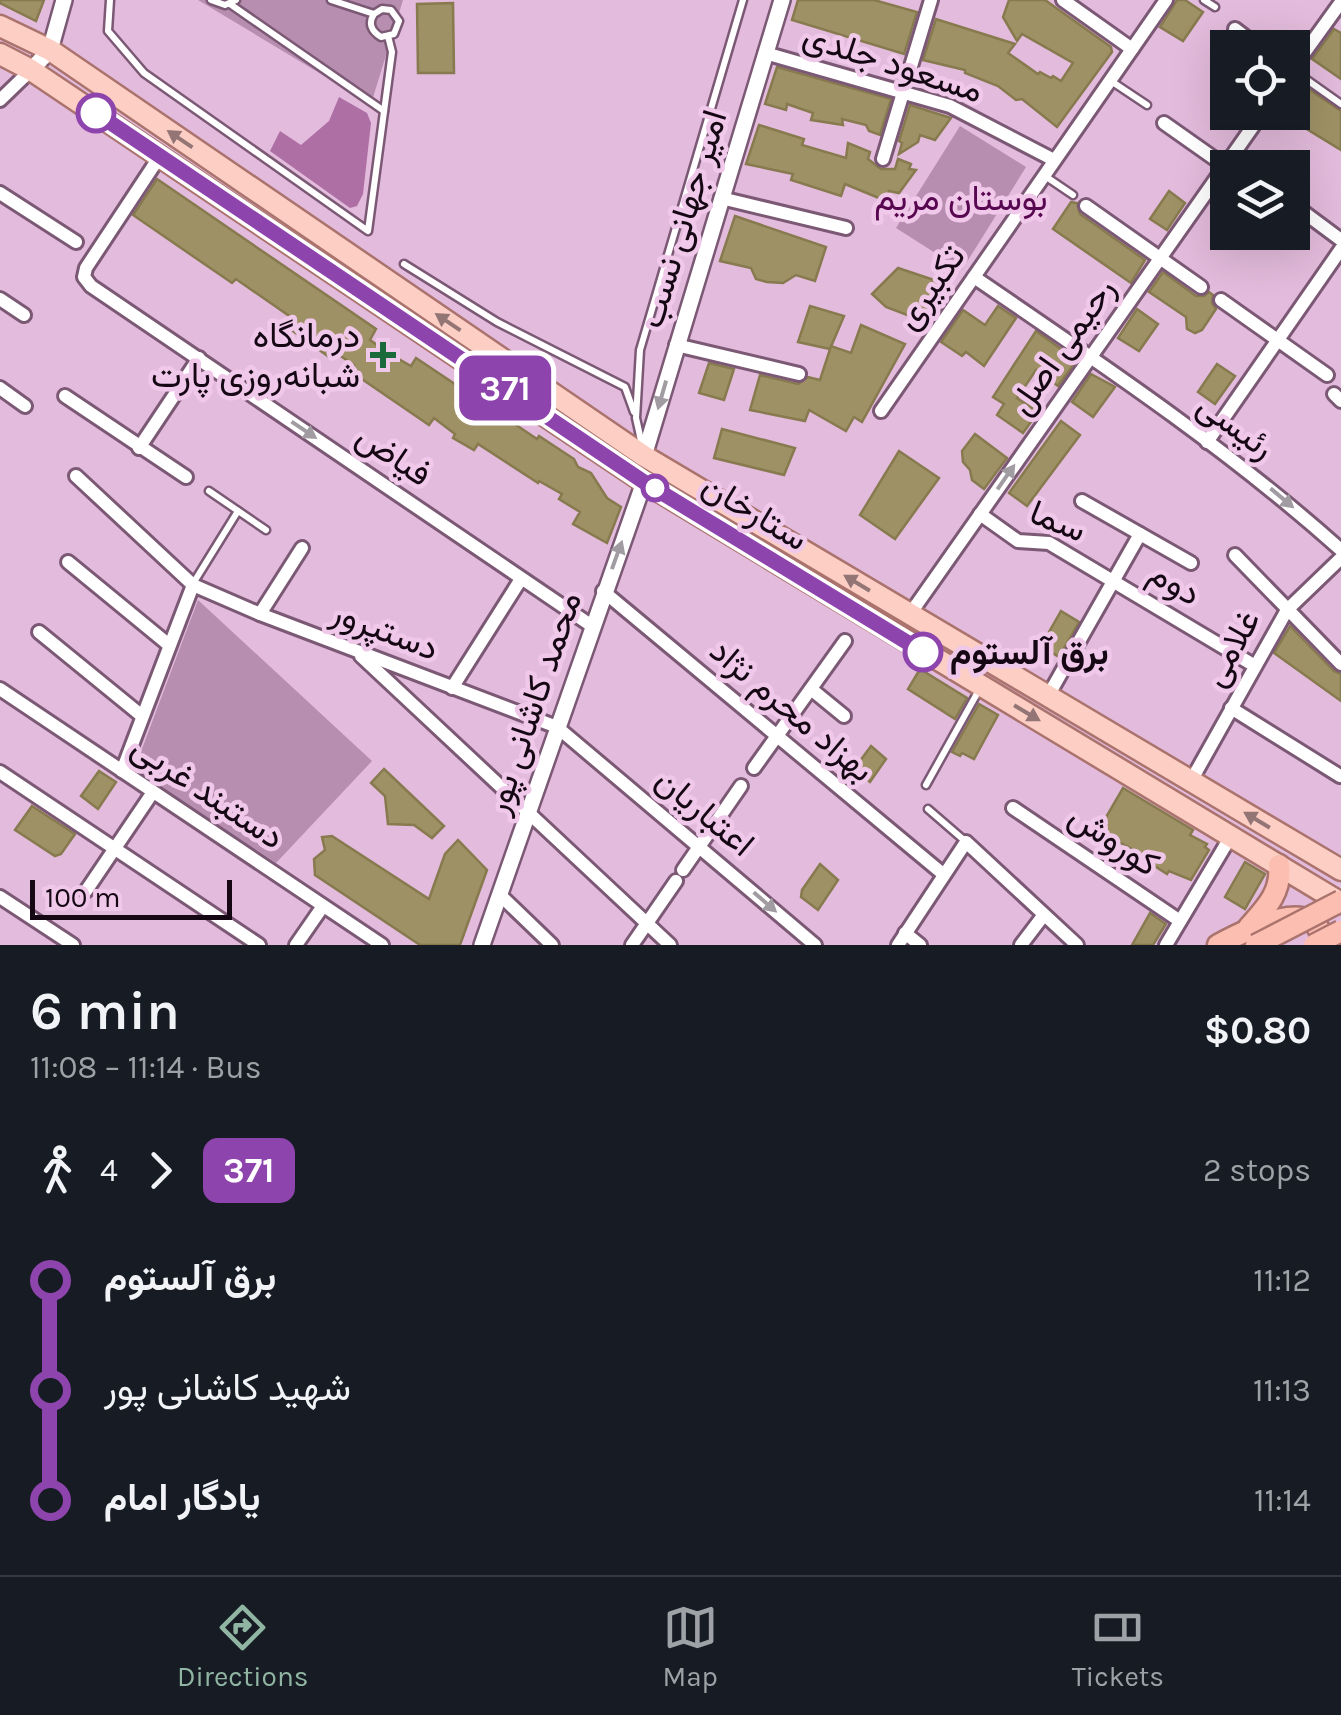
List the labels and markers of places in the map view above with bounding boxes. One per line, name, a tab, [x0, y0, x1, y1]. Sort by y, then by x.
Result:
unlabelled marker	[77, 94, 115, 132]
place label: درمانگاه شبانه‌روزی پارت	[151, 315, 360, 399]
marker: درمانگاه شبانه‌روزی پارت	[370, 342, 396, 368]
unlabelled marker	[642, 475, 668, 501]
place label: برق آلستوم	[950, 632, 1109, 675]
marker: برق آلستوم	[904, 633, 942, 671]

